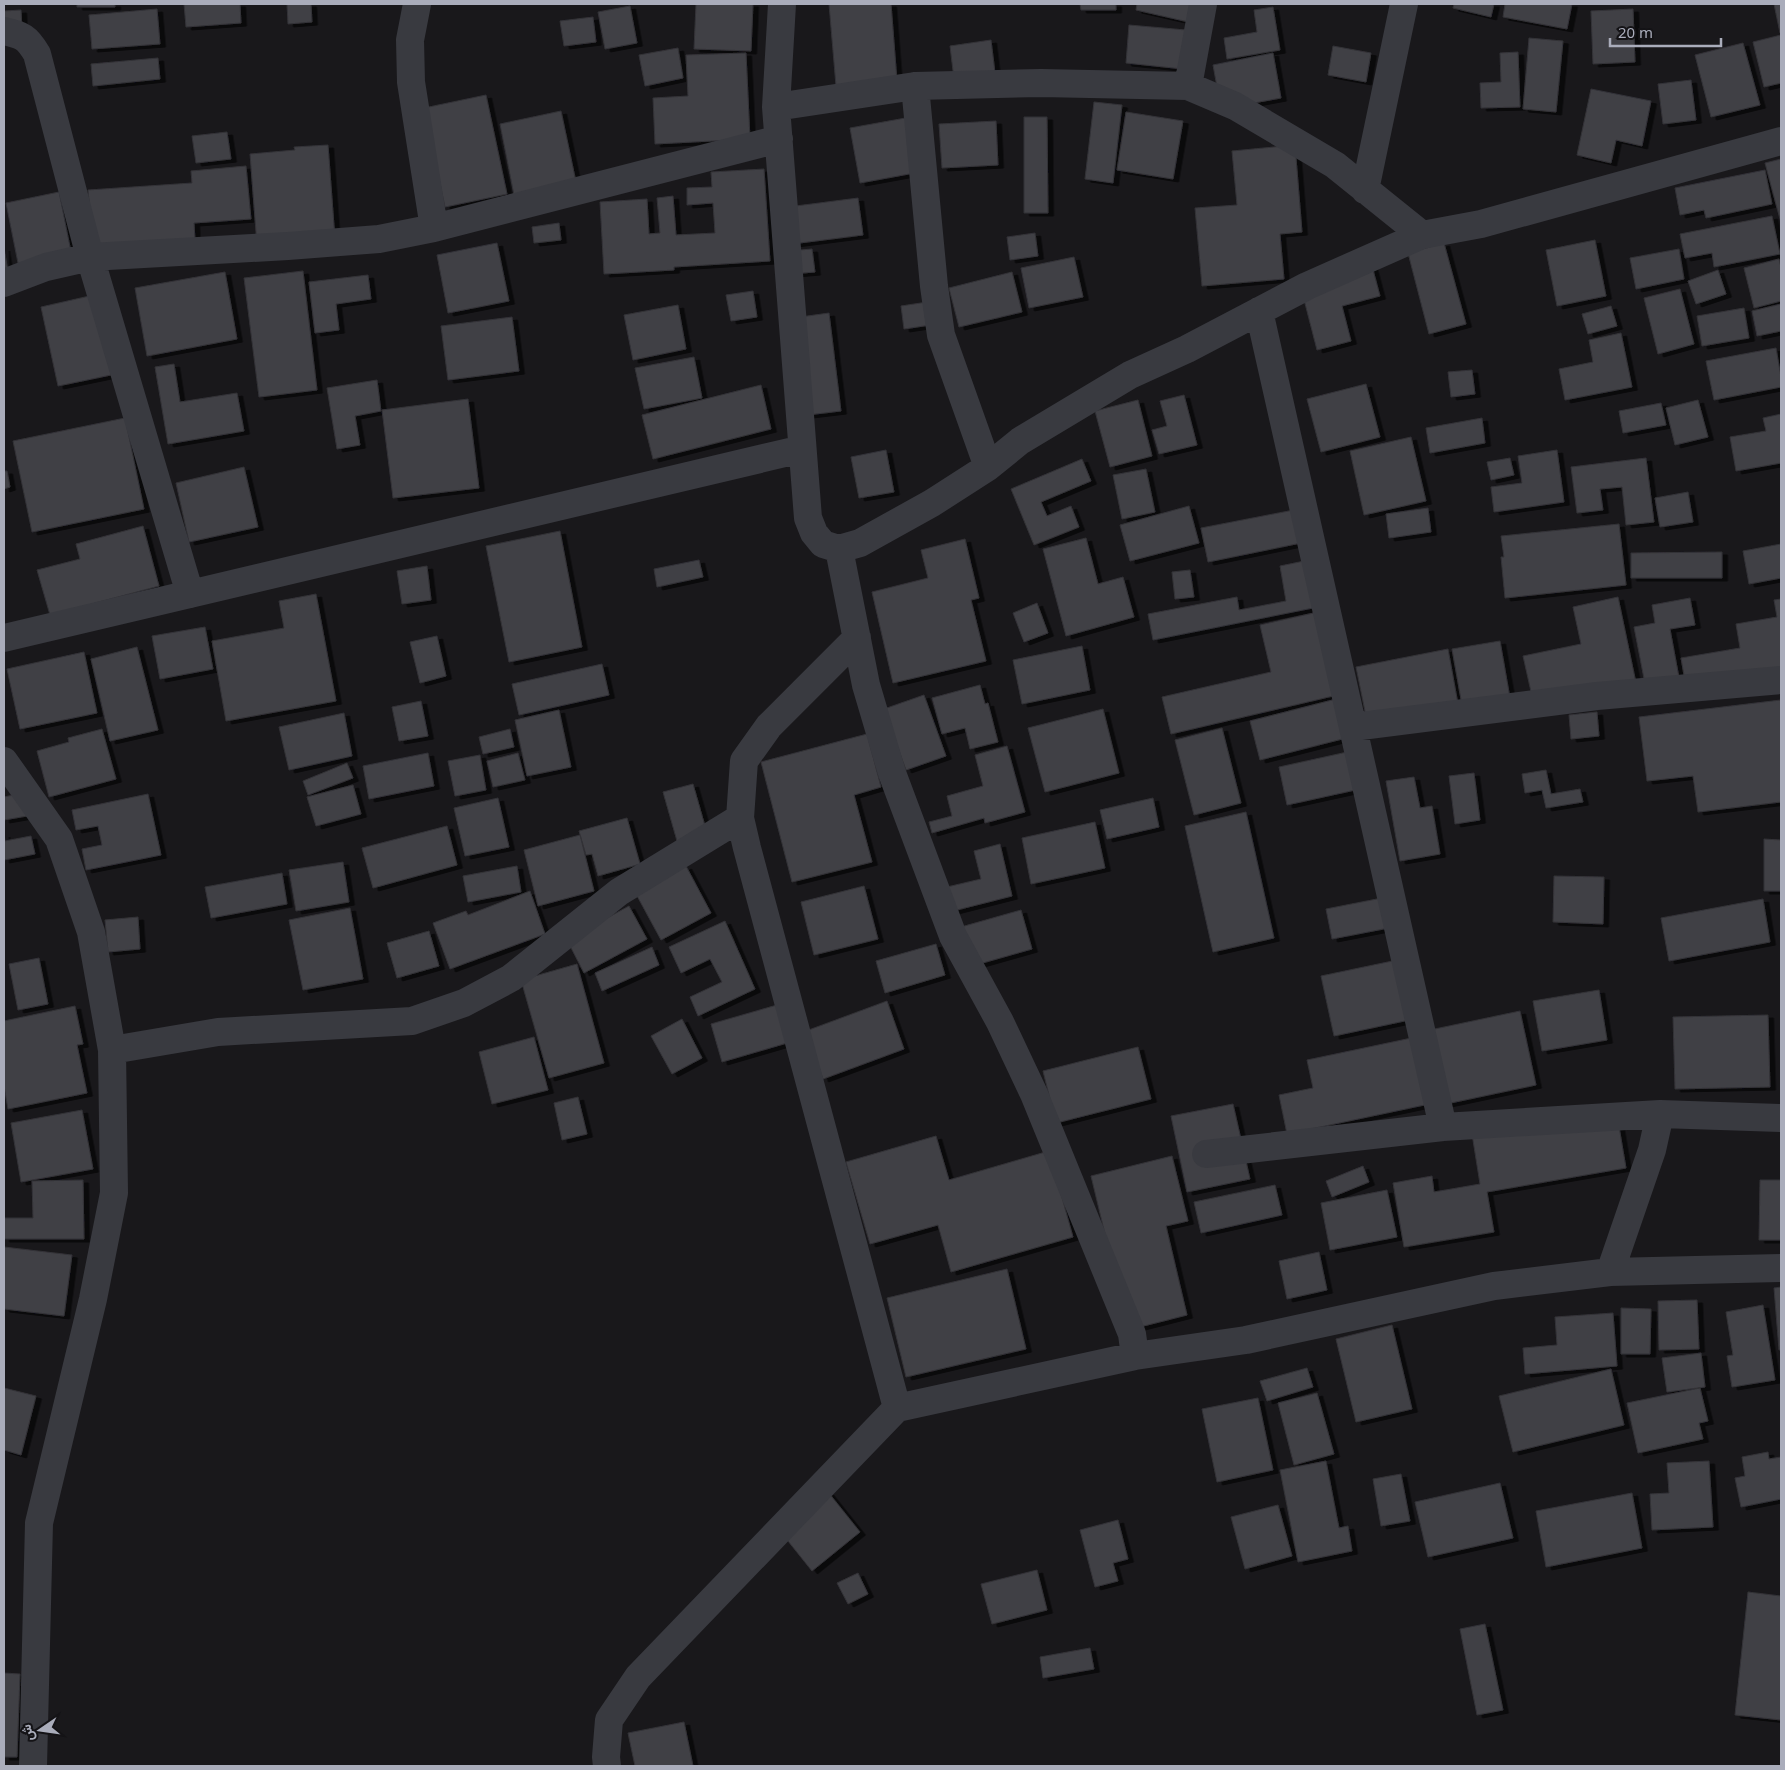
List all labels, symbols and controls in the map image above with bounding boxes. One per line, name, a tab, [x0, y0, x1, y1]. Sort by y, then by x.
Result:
scale bar	[1610, 15, 1721, 47]
text: 20 m	[1618, 22, 1653, 42]
north arrow	[15, 1705, 65, 1755]
text: ش	[16, 1723, 38, 1743]

